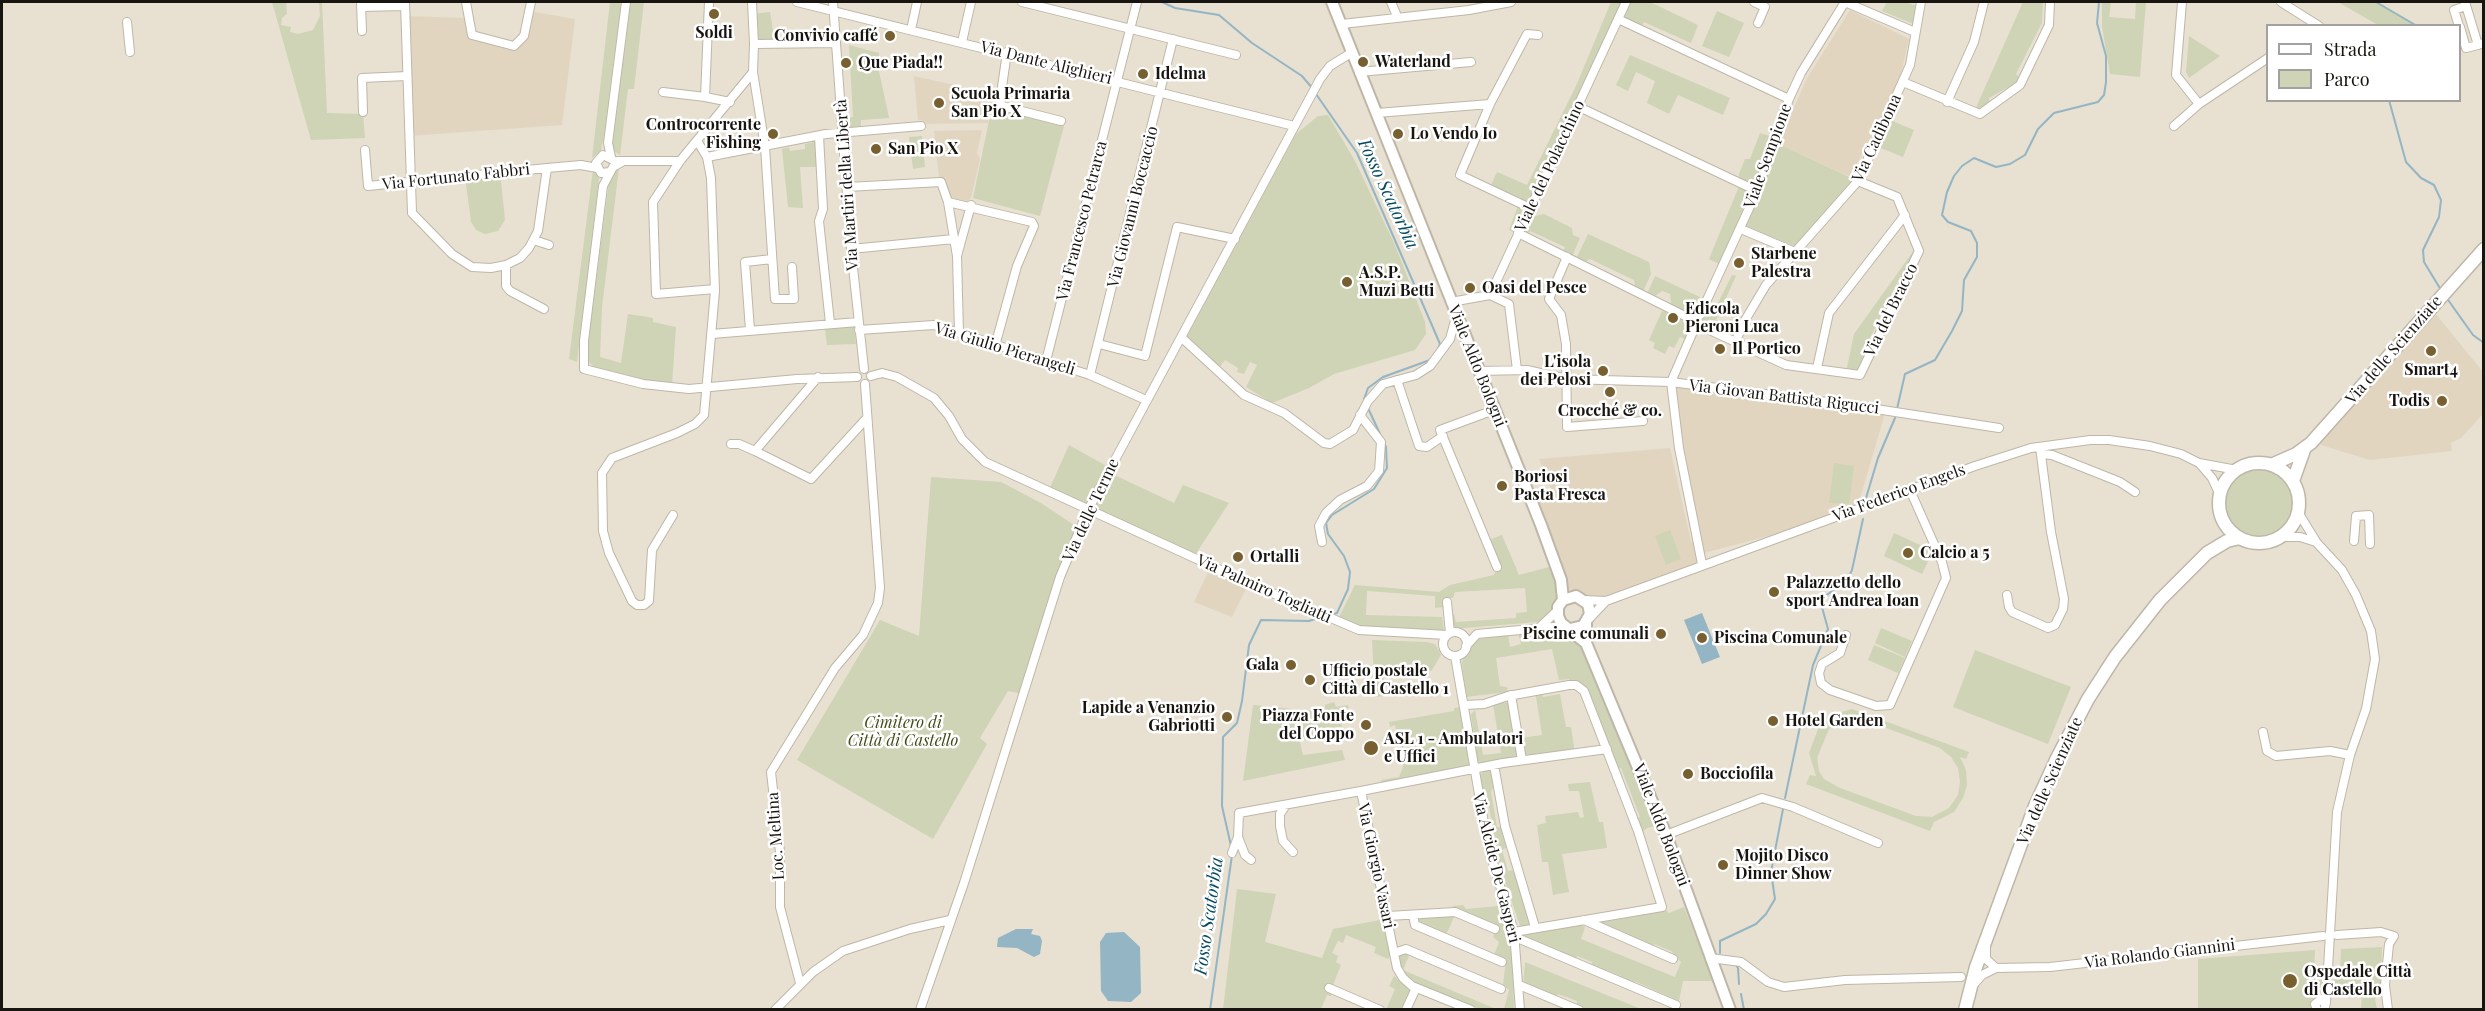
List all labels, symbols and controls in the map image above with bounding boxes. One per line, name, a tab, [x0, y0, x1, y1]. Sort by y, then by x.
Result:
marker: Soldi	[707, 7, 721, 21]
place label: Soldi	[695, 23, 733, 43]
legend	[2266, 24, 2461, 102]
place label: Convivio caffé	[774, 26, 878, 46]
marker: Convivio caffé	[883, 29, 897, 43]
street label: Via Dante Alighieri	[978, 37, 1114, 89]
text: Strada	[2324, 37, 2377, 61]
place label: Waterland	[1375, 52, 1451, 72]
place label: Que Piada!!	[858, 53, 943, 73]
marker: Waterland	[1356, 55, 1370, 69]
marker: Que Piada!!	[839, 56, 853, 70]
place label: Idelma	[1155, 64, 1206, 84]
marker: Idelma	[1136, 67, 1150, 81]
text: Parco	[2324, 67, 2370, 91]
place label: Scuola Primaria San Pio X	[951, 84, 1070, 122]
street label: Via Cadibona	[1848, 91, 1906, 185]
marker: Scuola Primaria San Pio X	[932, 96, 946, 110]
street label: Viale del Polacchino	[1511, 97, 1589, 235]
street label: Via Martiri della Libertà	[831, 99, 863, 271]
street label: Viale Sempione	[1740, 101, 1796, 211]
place label: Controcorrente Fishing	[646, 115, 761, 153]
street label: Via Giovanni Boccaccio	[1104, 124, 1162, 290]
place label: Lo Vendo Io	[1410, 124, 1497, 144]
marker: Controcorrente Fishing	[766, 127, 780, 141]
marker: Lo Vendo Io	[1391, 127, 1405, 141]
water label: Fosso Scatorbia	[1353, 136, 1423, 252]
place label: San Pio X	[888, 139, 958, 159]
street label: Via Francesco Petrarca	[1053, 139, 1111, 303]
marker: San Pio X	[869, 142, 883, 156]
street label: Via Fortunato Fabbri	[381, 160, 531, 194]
place label: Starbene Palestra	[1751, 244, 1817, 282]
marker: Starbene Palestra	[1732, 256, 1746, 270]
street label: Via del Bracco	[1860, 260, 1922, 360]
place label: A.S.P. Muzi Betti	[1359, 263, 1434, 301]
marker: A.S.P. Muzi Betti	[1340, 275, 1354, 289]
place label: Oasi del Pesce	[1482, 278, 1587, 298]
marker: Oasi del Pesce	[1463, 281, 1477, 295]
street label: Via delle Scienziate	[2342, 292, 2446, 408]
place label: Edicola Pieroni Luca	[1685, 299, 1779, 337]
street label: Viale Aldo Bologni	[1444, 302, 1510, 430]
marker: Edicola Pieroni Luca	[1666, 311, 1680, 325]
street label: Via Giulio Pierangeli	[932, 319, 1078, 379]
place label: Il Portico	[1732, 339, 1801, 359]
marker: Il Portico	[1713, 342, 1727, 356]
marker: Smart4	[2424, 344, 2438, 358]
place label: L'isola dei Pelosi	[1520, 352, 1591, 390]
place label: Smart4	[2404, 360, 2458, 380]
marker: L'isola dei Pelosi	[1596, 364, 1610, 378]
street label: Via Giovan Battista Rigucci	[1688, 376, 1880, 418]
marker: Crocché & co.	[1603, 385, 1617, 399]
place label: Todis	[2389, 391, 2430, 411]
marker: Todis	[2435, 394, 2449, 408]
place label: Crocché & co.	[1558, 401, 1662, 421]
street label: Via delle Terme	[1059, 455, 1123, 565]
street label: Via Federico Engels	[1830, 460, 1968, 526]
place label: Boriosi Pasta Fresca	[1514, 467, 1606, 505]
marker: Boriosi Pasta Fresca	[1495, 479, 1509, 493]
place label: Calcio a 5	[1920, 543, 1989, 563]
marker: Calcio a 5	[1901, 546, 1915, 560]
place label: Ortalli	[1250, 547, 1299, 567]
marker: Ortalli	[1231, 550, 1245, 564]
street label: Via Palmiro Togliatti	[1194, 551, 1334, 627]
place label: Palazzetto dello sport Andrea Ioan	[1786, 573, 1919, 611]
marker: Palazzetto dello sport Andrea Ioan	[1767, 585, 1781, 599]
place label: Piscine comunali	[1522, 624, 1649, 644]
marker: Piscine comunali	[1654, 627, 1668, 641]
place label: Piscina Comunale	[1714, 628, 1847, 648]
marker: Piscina Comunale	[1695, 631, 1709, 645]
place label: Gala	[1246, 655, 1279, 675]
marker: Gala	[1284, 658, 1298, 672]
place label: Ufficio postale Città di Castello 1	[1322, 661, 1449, 699]
marker: Ufficio postale Città di Castello 1	[1303, 673, 1317, 687]
place label: Lapide a Venanzio Gabriotti	[1082, 698, 1215, 736]
place label: Piazza Fonte del Coppo	[1262, 706, 1354, 744]
marker: Lapide a Venanzio Gabriotti	[1220, 710, 1234, 724]
place label: Hotel Garden	[1785, 711, 1883, 731]
park label: Cimitero di Città di Castello	[848, 713, 958, 751]
marker: Hotel Garden	[1766, 714, 1780, 728]
street label: Via delle Scienziate	[2013, 714, 2087, 848]
marker: Piazza Fonte del Coppo	[1359, 718, 1373, 732]
place label: ASL 1 - Ambulatori e Uffici	[1384, 729, 1523, 767]
marker: ASL 1 - Ambulatori e Uffici	[1362, 739, 1380, 757]
street label: Viale Aldo Bologni	[1629, 761, 1693, 889]
place label: Bocciofila	[1700, 764, 1774, 784]
marker: Bocciofila	[1681, 767, 1695, 781]
street label: Loc. Meltina	[763, 791, 789, 881]
street label: Via Alcide De Gasperi	[1468, 791, 1524, 945]
street label: Via Giorgio Vasari	[1353, 801, 1399, 931]
place label: Mojito Disco Dinner Show	[1735, 846, 1832, 884]
water label: Fosso Scatorbia	[1190, 856, 1228, 976]
marker: Mojito Disco Dinner Show	[1716, 858, 1730, 872]
street label: Via Rolando Giannini	[2084, 935, 2236, 973]
place label: Ospedale Città di Castello	[2304, 962, 2412, 1000]
marker: Ospedale Città di Castello	[2281, 972, 2299, 990]

